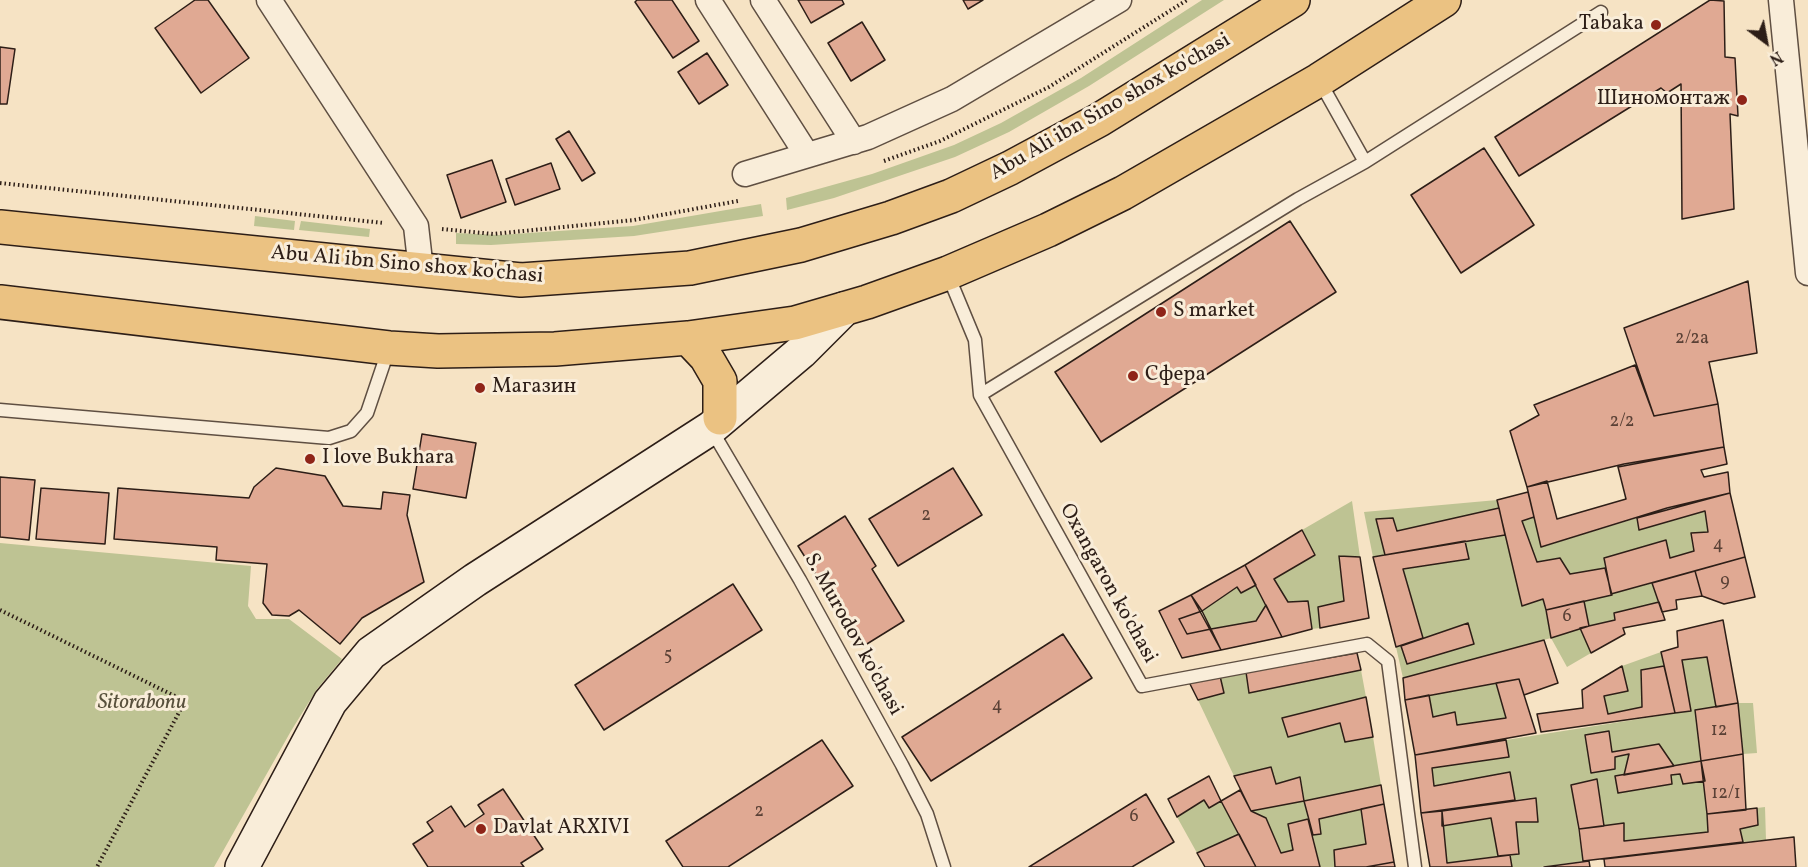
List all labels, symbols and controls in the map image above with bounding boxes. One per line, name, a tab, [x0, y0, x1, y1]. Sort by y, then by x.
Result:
place label: Tabaka	[1579, 12, 1644, 38]
north arrow	[1736, 12, 1796, 72]
marker: Tabaka	[1649, 18, 1663, 32]
street label: Abu Ali ibn Sino shox ko'chasi	[986, 29, 1236, 187]
text: N	[1765, 45, 1786, 70]
place label: Шиномонтаж	[1597, 87, 1730, 113]
marker: Шиномонтаж	[1735, 93, 1749, 107]
street label: Abu Ali ibn Sino shox ko'chasi	[270, 242, 544, 290]
place label: S market	[1173, 299, 1255, 325]
marker: S market	[1154, 305, 1168, 319]
house number: 2/2a	[1675, 329, 1709, 351]
place label: Сфера	[1145, 363, 1206, 389]
marker: Сфера	[1126, 369, 1140, 383]
place label: Магазин	[492, 375, 576, 401]
marker: Магазин	[473, 381, 487, 395]
house number: 2/2	[1609, 412, 1635, 434]
place label: I love Bukhara	[322, 446, 455, 472]
marker: I love Bukhara	[303, 452, 317, 466]
street label: Oxangaron ko'chasi	[1053, 500, 1161, 668]
house number: 2	[921, 506, 931, 528]
house number: 4	[1713, 535, 1723, 557]
street label: S. Murodov ko'chasi	[797, 550, 907, 720]
house number: 9	[1720, 572, 1730, 594]
house number: 6	[1562, 607, 1572, 629]
house number: 5	[664, 646, 672, 668]
park label: Sitorabonu	[98, 691, 186, 717]
house number: 4	[992, 696, 1002, 718]
house number: 12	[1711, 721, 1727, 743]
house number: 12/1	[1711, 784, 1741, 806]
house number: 2	[754, 802, 764, 824]
house number: 6	[1129, 807, 1139, 829]
place label: Davlat ARXIVI	[493, 816, 630, 842]
marker: Davlat ARXIVI	[474, 822, 488, 836]

